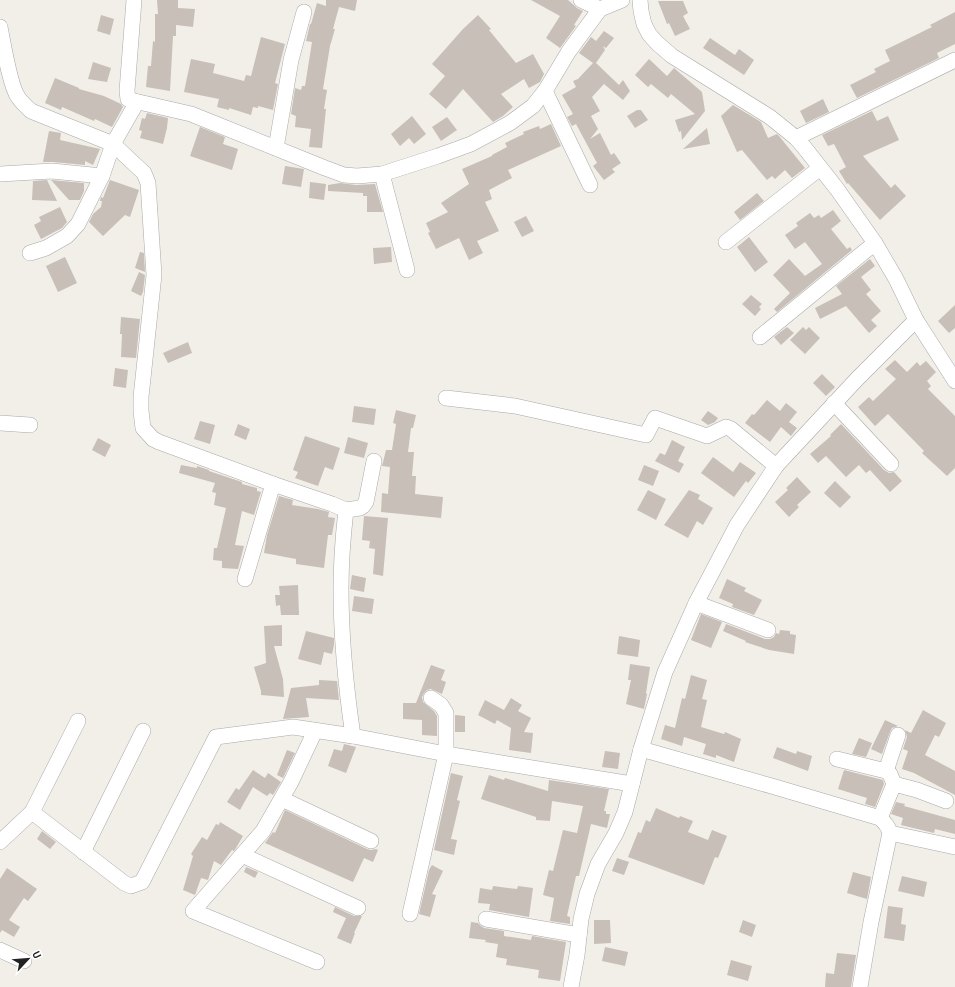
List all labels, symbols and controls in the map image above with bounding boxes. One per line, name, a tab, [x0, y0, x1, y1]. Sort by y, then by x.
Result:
north arrow	[8, 939, 48, 979]
text: U	[29, 949, 45, 961]

